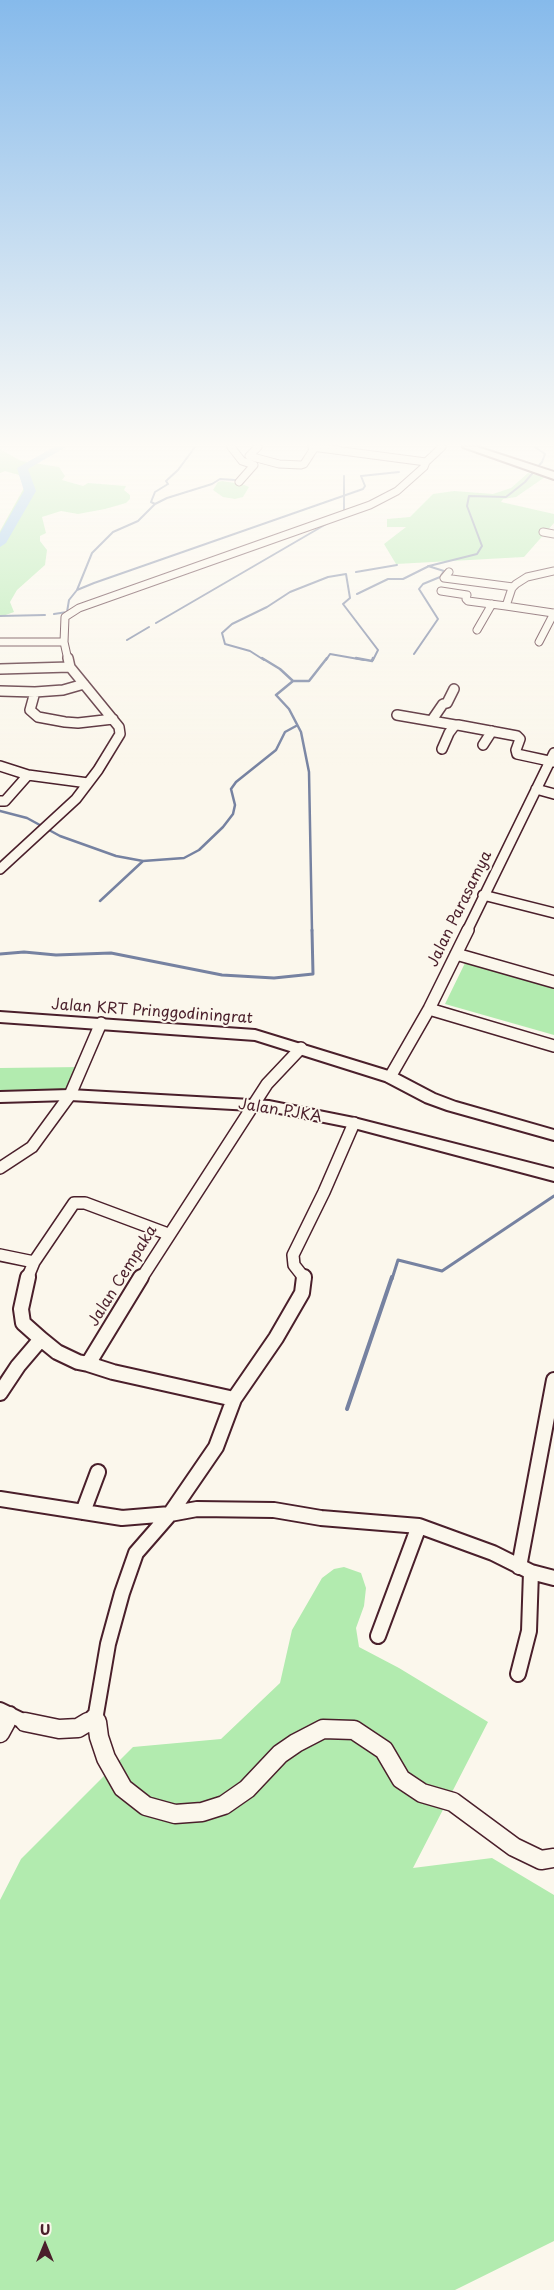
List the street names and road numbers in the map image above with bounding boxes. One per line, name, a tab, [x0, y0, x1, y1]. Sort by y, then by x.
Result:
street label: Jalan Parasamya	[424, 848, 496, 970]
street label: Jalan KRT Pringgodiningrat	[51, 996, 253, 1028]
street label: Jalan PJKA	[237, 1096, 323, 1126]
street label: Jalan Cempaka	[85, 1222, 161, 1330]

